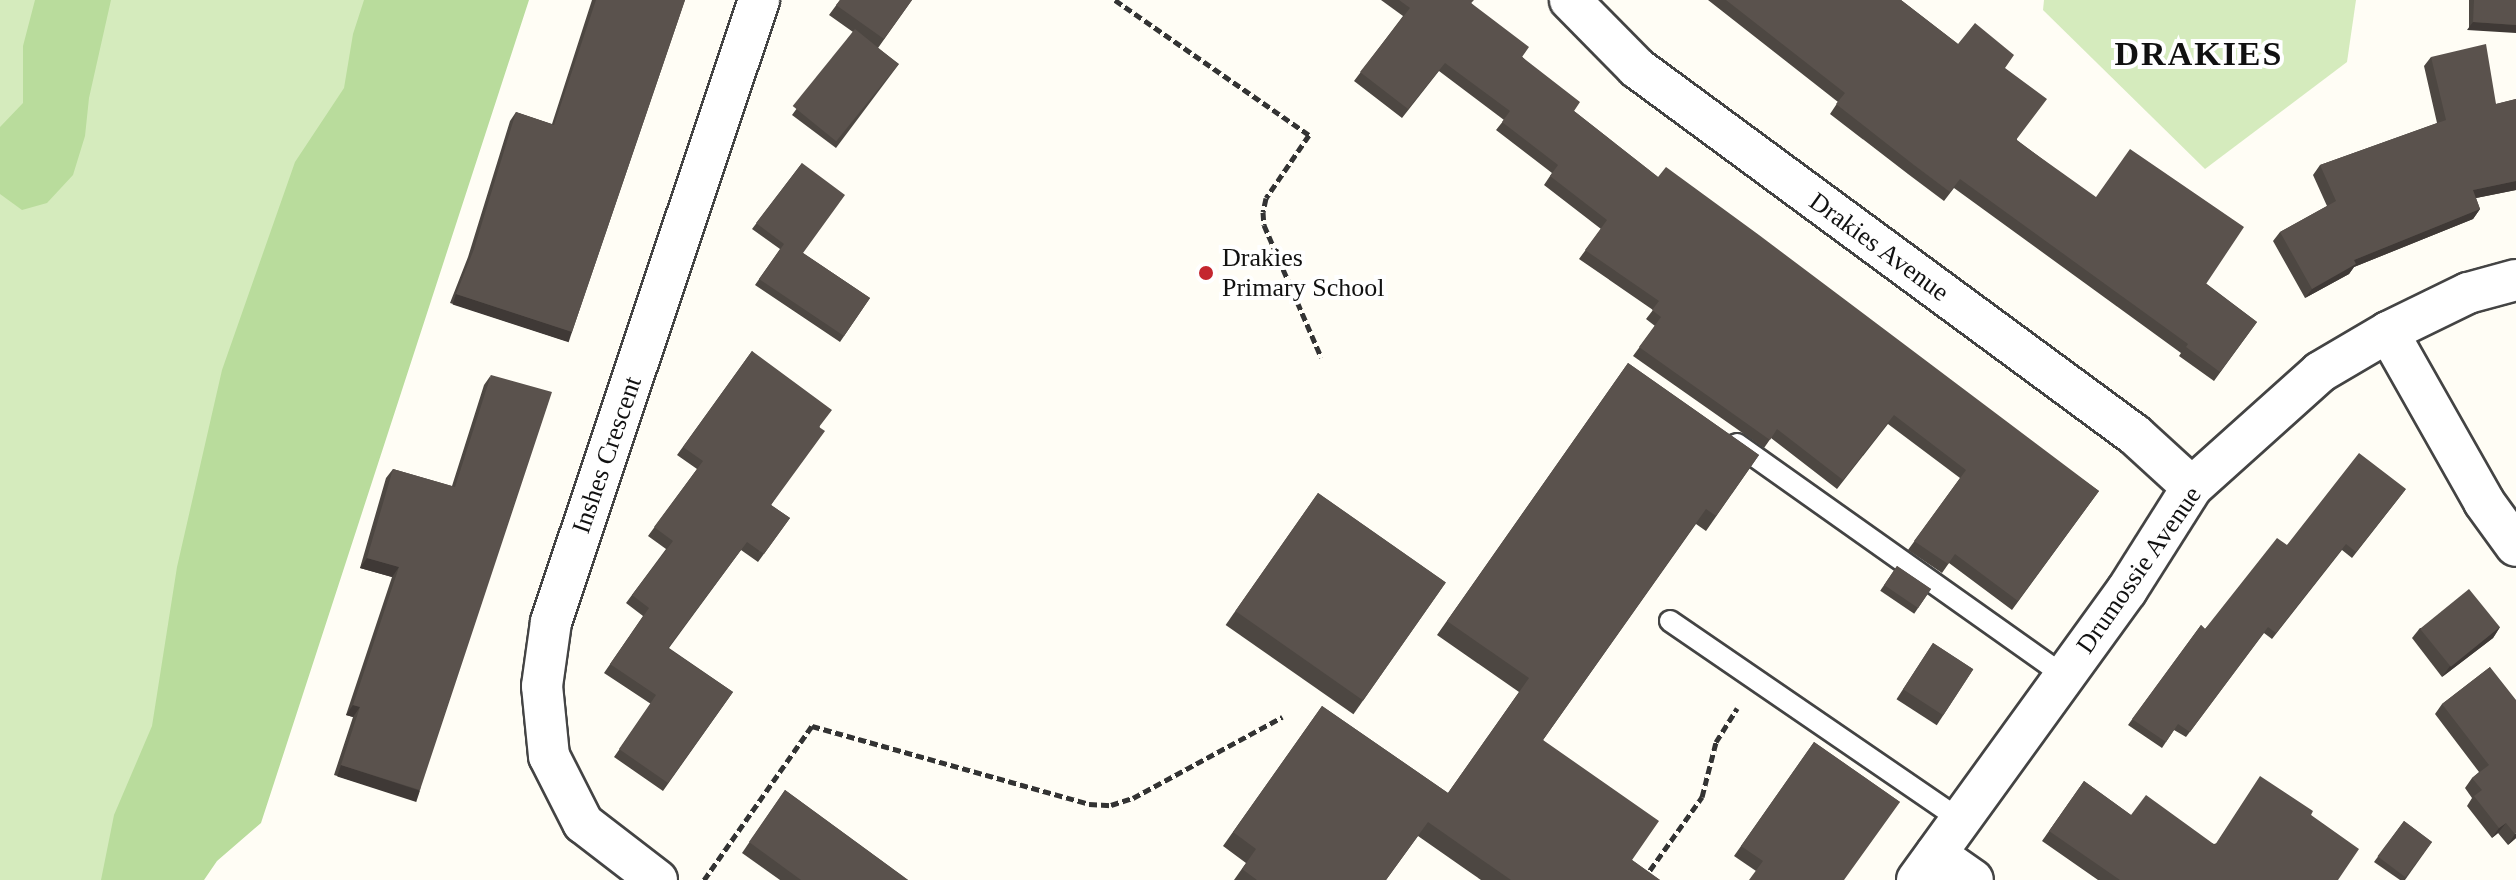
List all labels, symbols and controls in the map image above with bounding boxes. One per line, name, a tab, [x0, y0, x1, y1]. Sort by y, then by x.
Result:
district label: DRAKIES	[2115, 34, 2283, 74]
street label: Drakies Avenue	[1803, 186, 1955, 308]
place label: Drakies Primary School	[1222, 242, 1384, 304]
marker: Drakies Primary School	[1197, 264, 1215, 282]
street label: Inshes Crescent	[566, 372, 648, 538]
street label: Drumossie Avenue	[2069, 480, 2209, 660]

